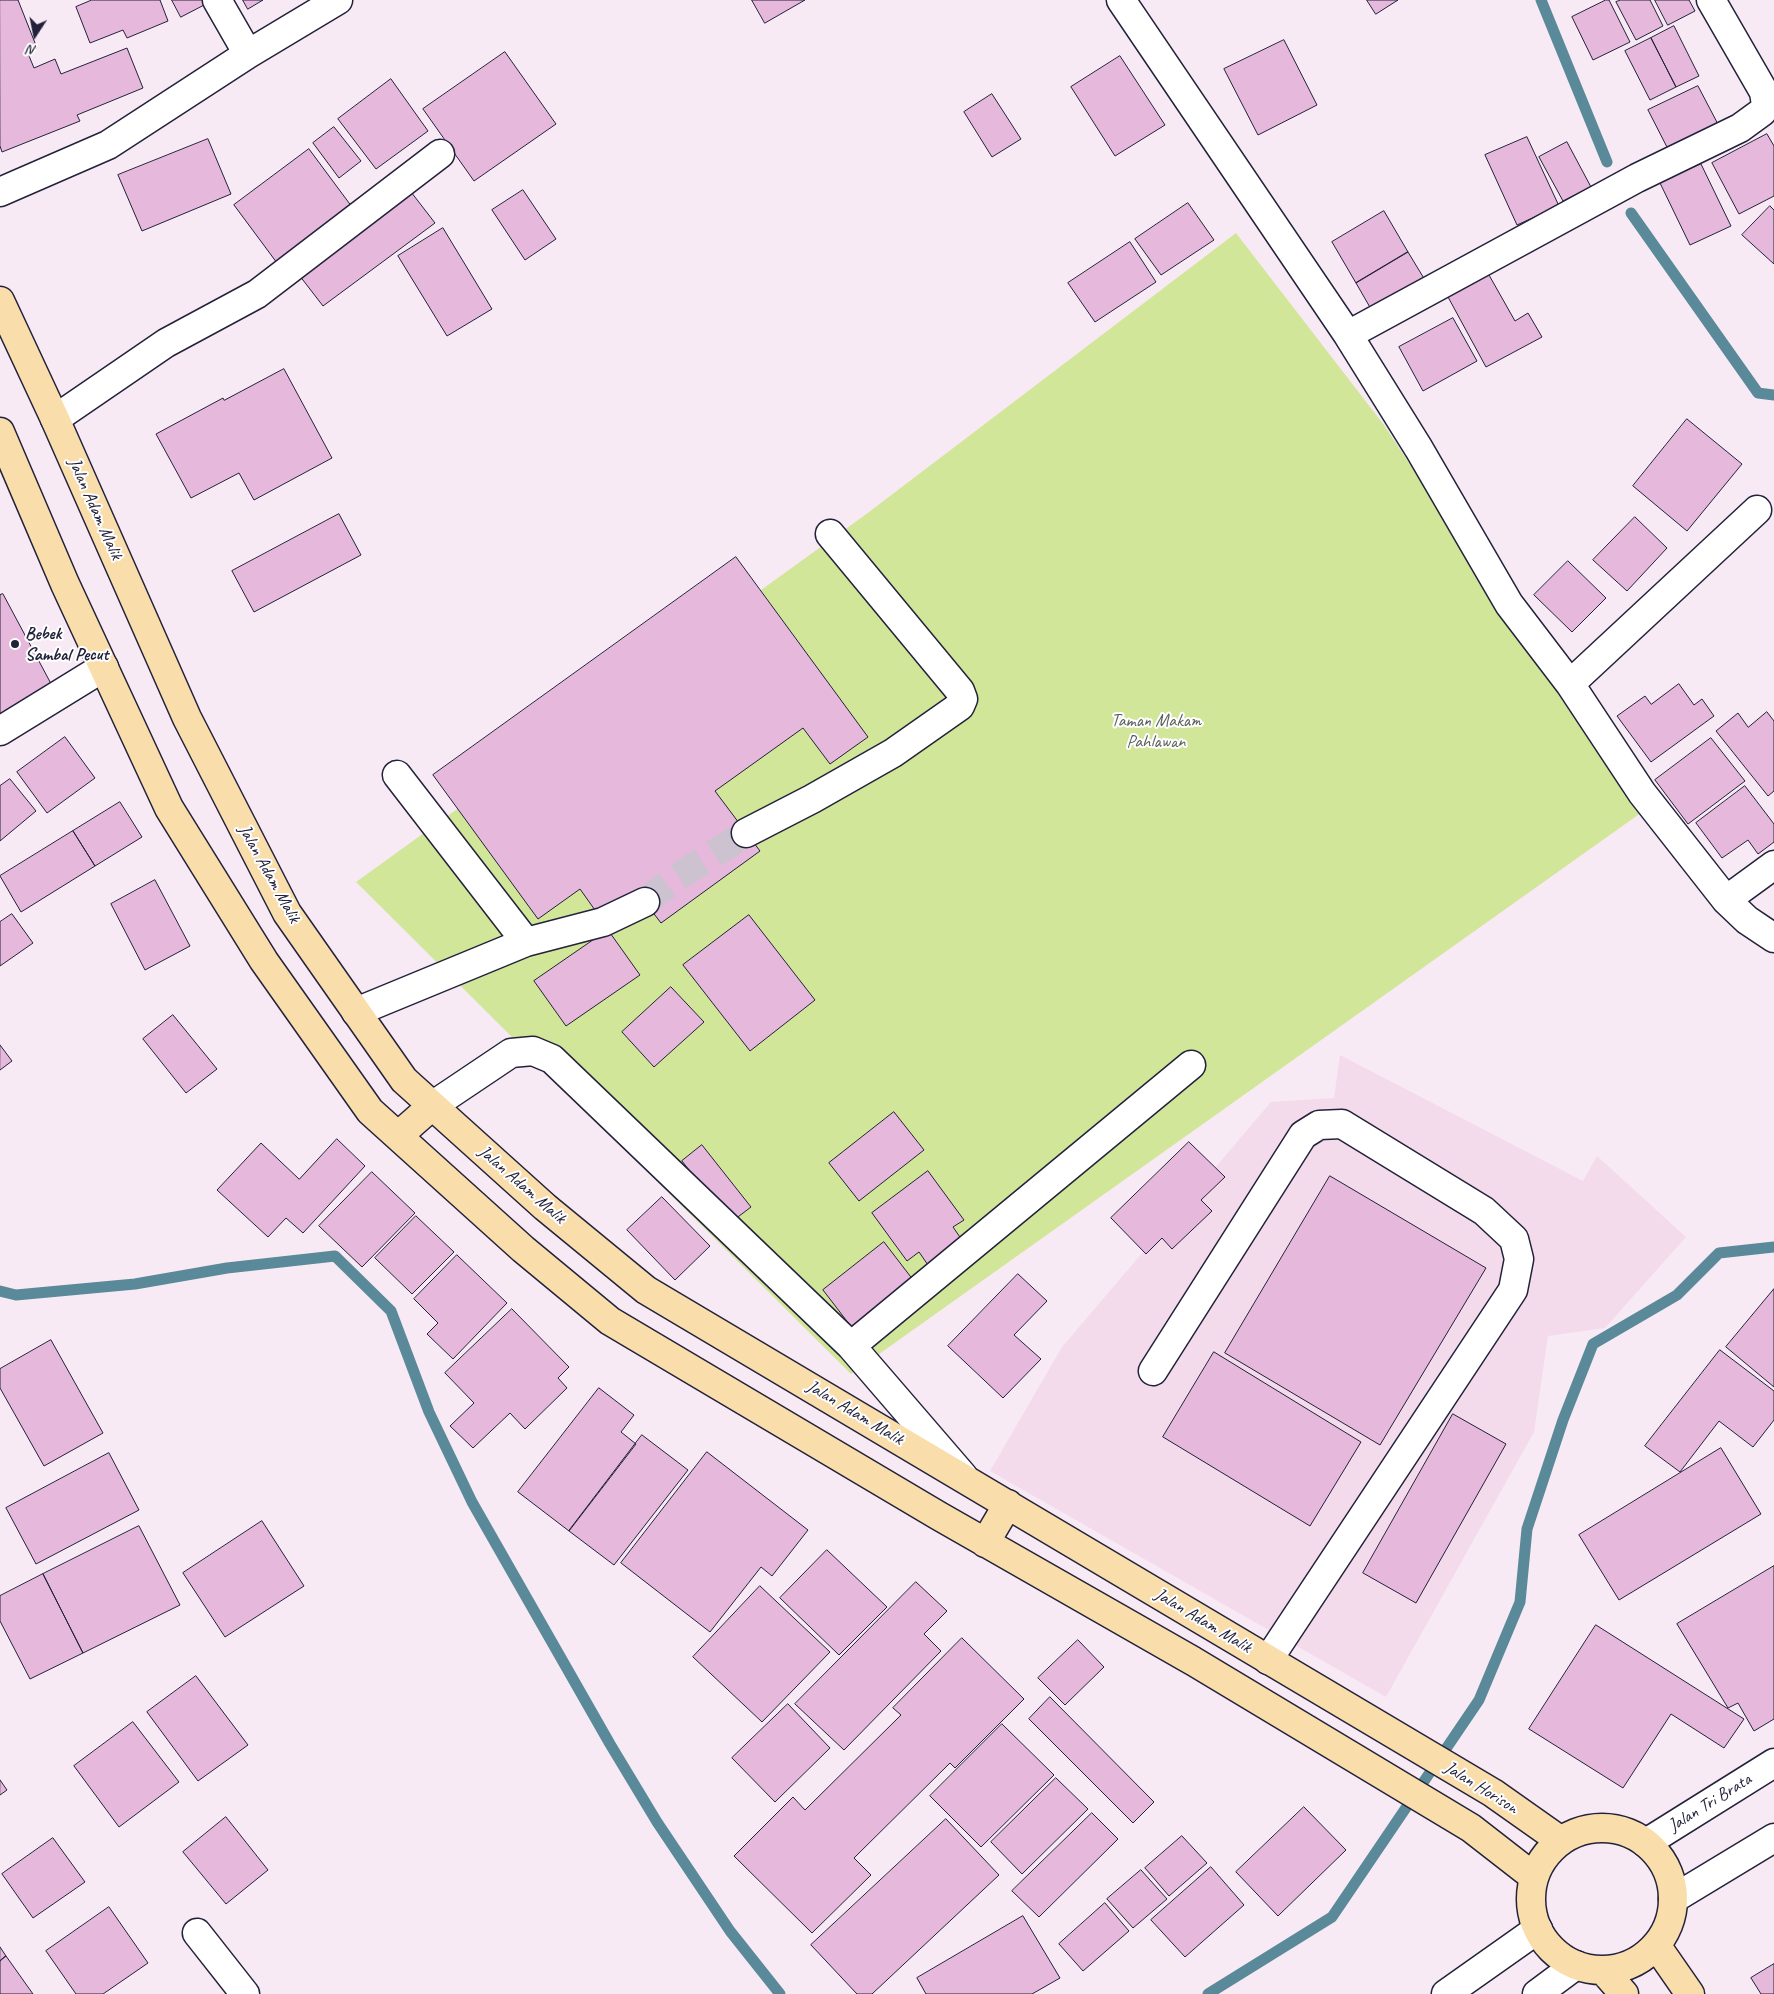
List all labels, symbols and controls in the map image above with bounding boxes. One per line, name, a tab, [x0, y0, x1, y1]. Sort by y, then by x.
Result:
north arrow	[10, 10, 60, 60]
text: N	[26, 41, 38, 59]
street label: Jalan Adam Malik	[63, 455, 127, 563]
place label: Bebek Sambal Pecut	[25, 623, 108, 666]
marker: Bebek Sambal Pecut	[9, 638, 21, 650]
park label: Taman Makam Pahlawan	[1111, 710, 1201, 752]
street label: Jalan Adam Malik	[233, 821, 305, 927]
street label: Jalan Adam Malik	[474, 1141, 570, 1229]
street label: Jalan Adam Malik	[803, 1376, 907, 1450]
street label: Jalan Adam Malik	[1151, 1584, 1255, 1658]
street label: Jalan Horison	[1440, 1757, 1522, 1819]
street label: Jalan Tri Brata	[1665, 1769, 1755, 1837]

